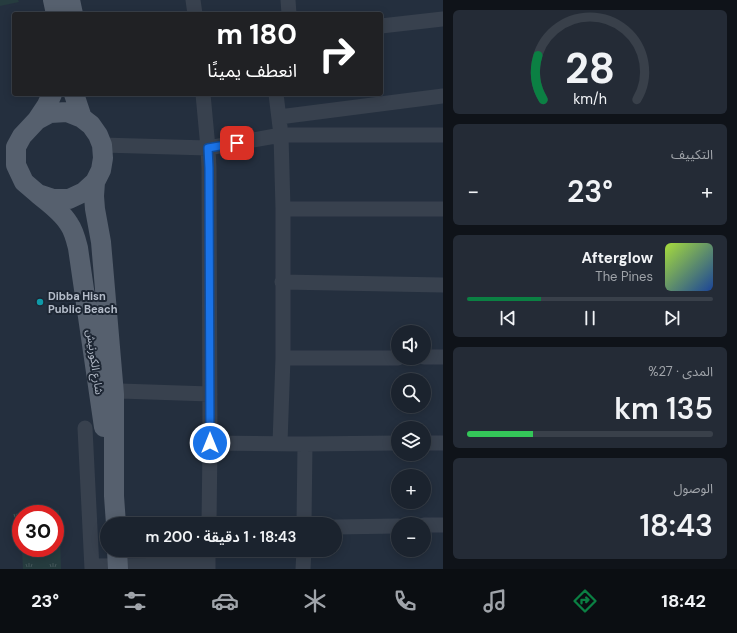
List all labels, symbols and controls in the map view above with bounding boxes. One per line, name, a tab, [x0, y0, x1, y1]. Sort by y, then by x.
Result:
text: 180 m	[216, 16, 297, 53]
icon: right	[311, 28, 363, 80]
text: 28	[565, 42, 615, 96]
text: انعطف يمينًا	[207, 59, 297, 83]
text: km/h	[573, 90, 607, 108]
pin	[220, 126, 254, 160]
icon: arrive	[226, 132, 248, 154]
text: التكييف	[671, 146, 713, 163]
text: 23°	[567, 172, 613, 211]
text: −	[467, 177, 479, 206]
text: +	[701, 177, 713, 206]
text: Afterglow	[581, 248, 653, 268]
text: The Pines	[595, 268, 653, 285]
place label: Dibba Hisn Public Beach	[48, 289, 118, 316]
marker: Dibba Hisn Public Beach	[35, 297, 45, 307]
icon: previous	[497, 307, 519, 329]
icon: pause	[579, 307, 601, 329]
icon: next	[661, 307, 683, 329]
map controls	[391, 325, 431, 557]
button: sound	[391, 325, 431, 365]
street label: شارع الكورنيش	[83, 329, 107, 396]
text: المدى · 27%	[648, 363, 713, 380]
button: search	[391, 373, 431, 413]
text: 135 km	[614, 389, 713, 428]
button: layers	[391, 421, 431, 461]
position arrow	[189, 422, 231, 464]
button: +	[391, 469, 431, 509]
text: الوصول	[673, 480, 713, 497]
speed limit sign: 30	[12, 505, 64, 557]
text: 18:43	[640, 506, 713, 545]
button: −	[391, 517, 431, 557]
text: 18:43 · 1 دقيقة · 200 m	[146, 527, 296, 547]
icon: filters	[121, 587, 149, 615]
icon: car	[211, 587, 239, 615]
icon: climate	[301, 587, 329, 615]
icon: phone	[391, 587, 419, 615]
icon: music	[481, 587, 509, 615]
icon: directions	[571, 587, 599, 615]
text: 23°	[31, 589, 59, 613]
text: 18:42	[661, 589, 706, 613]

